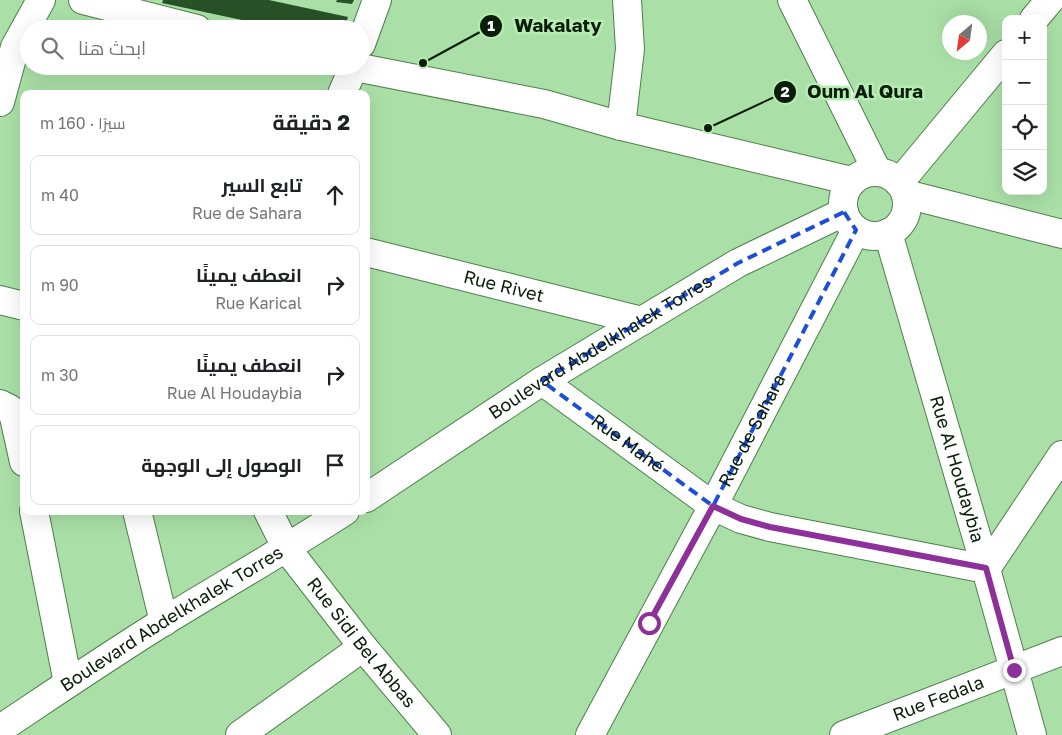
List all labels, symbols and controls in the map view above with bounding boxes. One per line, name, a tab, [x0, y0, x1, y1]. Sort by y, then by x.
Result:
callout: Wakalaty	[479, 9, 611, 43]
text: Wakalaty	[514, 13, 602, 36]
north arrow	[942, 15, 987, 60]
map controls	[1002, 15, 1047, 195]
button: +	[1002, 15, 1047, 60]
text: 1	[487, 16, 495, 34]
search box	[20, 20, 370, 75]
icon: search	[38, 34, 66, 62]
text: ابحث هنا	[78, 36, 146, 59]
button: −	[1002, 60, 1047, 105]
callout: Oum Al Qura	[772, 75, 933, 109]
text: Oum Al Qura	[807, 79, 923, 102]
text: 2	[780, 82, 790, 100]
button: locate	[1002, 105, 1047, 150]
text: 2 دقيقة	[273, 109, 350, 135]
text: سيرًا · 160 m	[40, 113, 125, 133]
button: layers	[1002, 150, 1047, 195]
text: تابع السير	[222, 173, 302, 196]
icon: ahead	[321, 181, 349, 209]
text: 40 m	[41, 185, 79, 205]
text: Rue de Sahara	[192, 203, 302, 223]
text: انعطف يمينًا	[196, 263, 302, 286]
street label: Rue Rivet	[461, 265, 547, 306]
street label: Boulevard Abdelkhalek Torres	[484, 269, 716, 423]
icon: right	[321, 271, 349, 299]
text: 90 m	[41, 275, 79, 295]
text: Rue Karical	[215, 293, 302, 313]
text: انعطف يمينًا	[196, 353, 302, 376]
icon: right	[321, 361, 349, 389]
text: 30 m	[41, 365, 78, 385]
street label: Rue de Sahara	[713, 370, 789, 490]
text: Rue Al Houdaybia	[167, 383, 302, 403]
street label: Rue Al Houdaybia	[926, 393, 990, 545]
street label: Rue Mahé	[587, 409, 669, 477]
icon: arrive	[321, 451, 349, 479]
text: الوصول إلى الوجهة	[141, 453, 302, 476]
street label: Boulevard Abdelkhalek Torres	[56, 540, 287, 696]
street label: Rue Sidi Bel Abbas	[303, 572, 421, 712]
route start	[638, 612, 661, 635]
route end	[1003, 659, 1026, 682]
street label: Rue Fedala	[889, 670, 987, 725]

